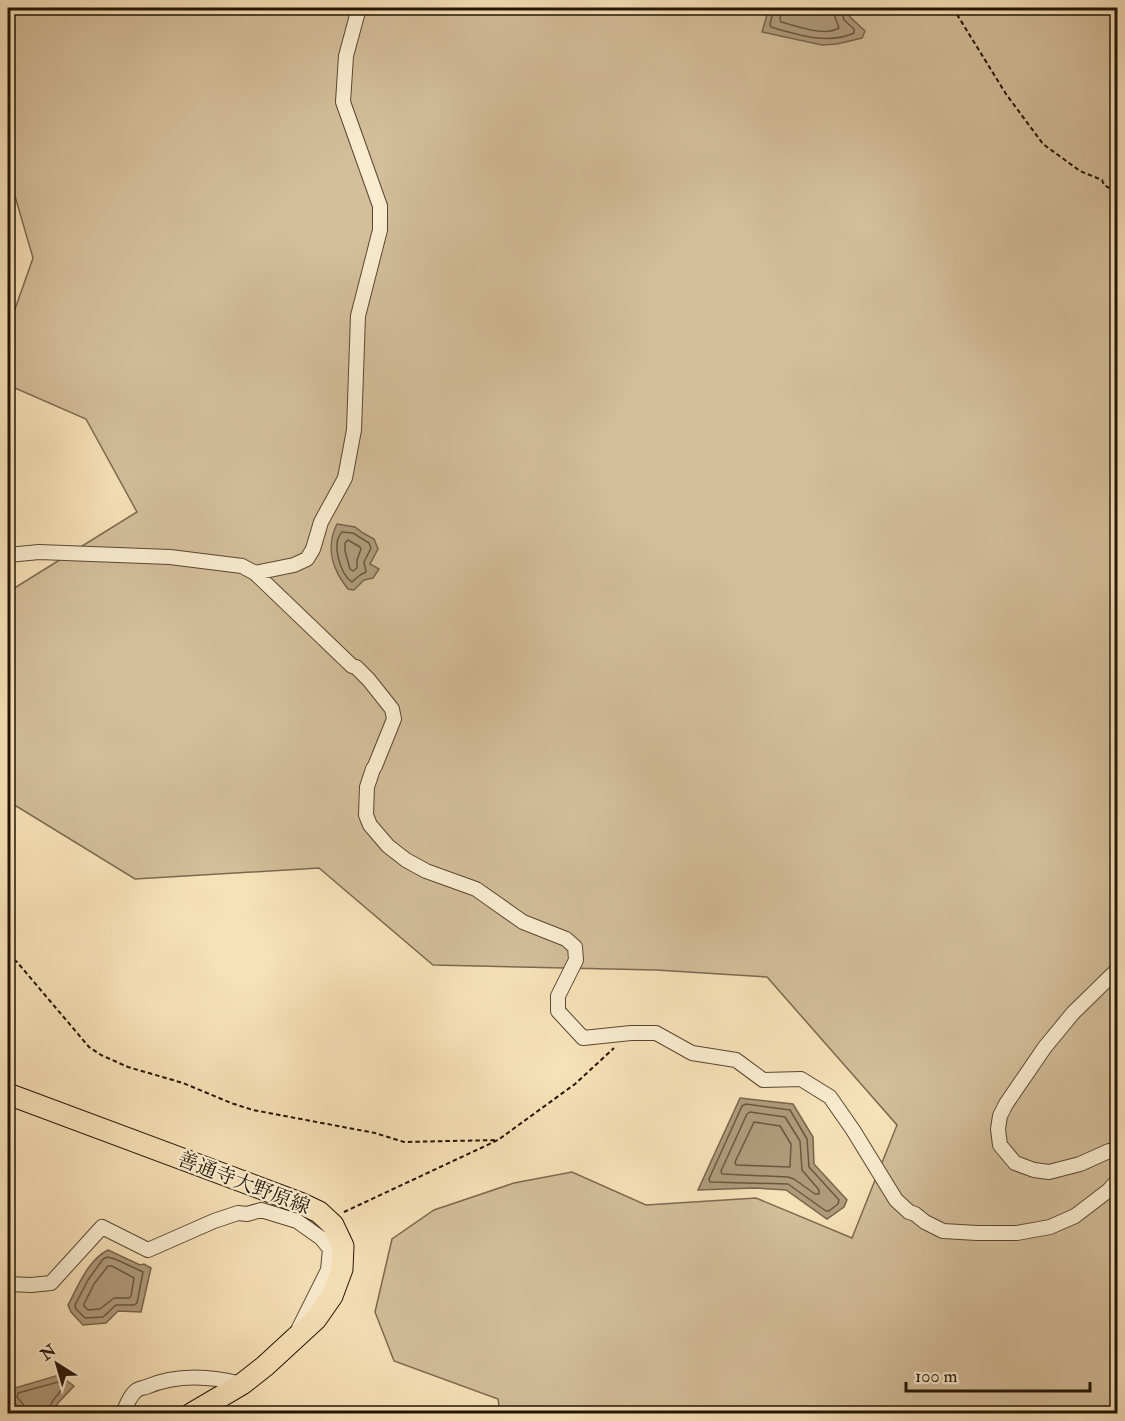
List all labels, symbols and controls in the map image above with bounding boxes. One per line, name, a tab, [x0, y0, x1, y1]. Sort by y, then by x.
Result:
street label: 善通寺大野原線	[174, 1146, 314, 1220]
north arrow	[27, 1334, 87, 1394]
text: N	[36, 1340, 61, 1366]
scale bar	[906, 1355, 1090, 1393]
text: 100 m	[915, 1365, 958, 1388]

